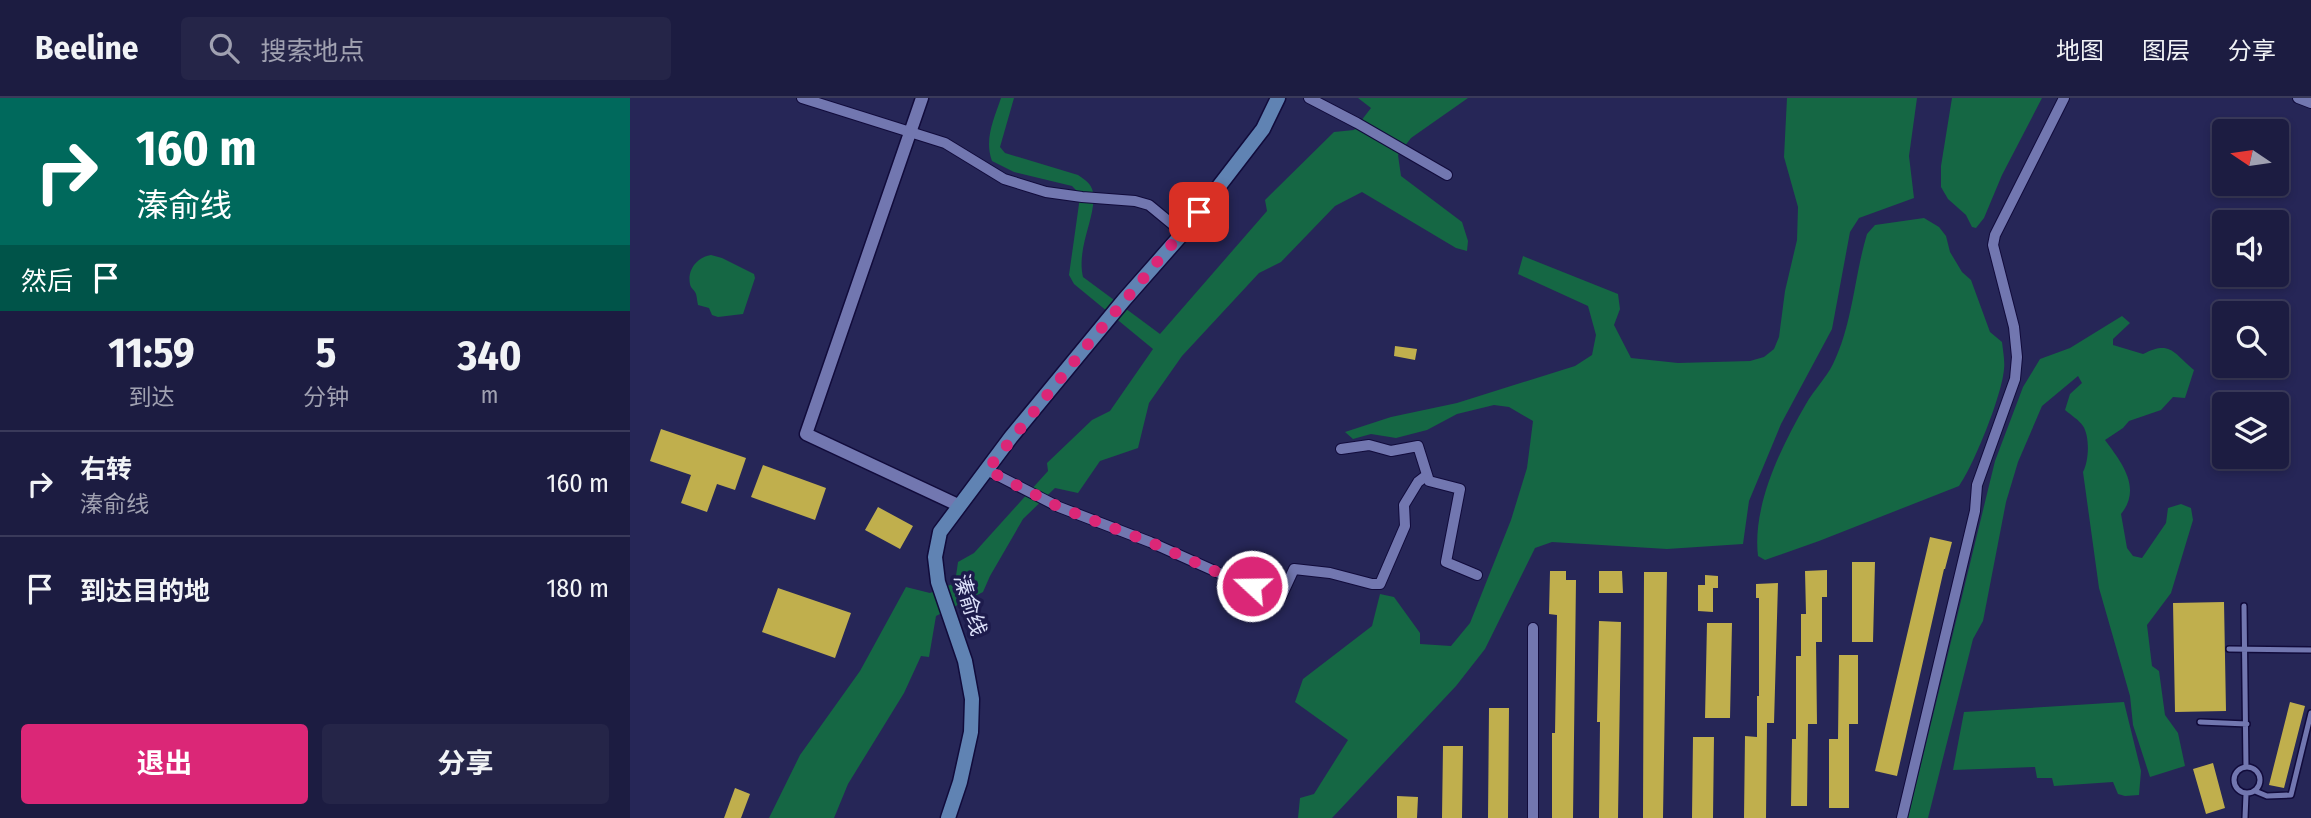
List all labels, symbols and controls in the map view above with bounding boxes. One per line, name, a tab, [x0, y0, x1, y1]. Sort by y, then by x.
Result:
search box	[181, 17, 671, 80]
text: Beeline	[35, 28, 139, 68]
icon: search	[205, 29, 243, 67]
text: 搜索地点	[261, 36, 365, 67]
text: 地图	[2056, 37, 2104, 65]
text: 图层	[2142, 37, 2190, 65]
text: 分享	[2228, 37, 2276, 65]
text: 160 m	[136, 119, 257, 178]
north arrow	[2212, 119, 2289, 196]
map controls	[2212, 119, 2289, 469]
icon: right	[21, 126, 112, 217]
pin	[1169, 182, 1229, 242]
text: 溱俞线	[136, 186, 232, 224]
icon: arrive	[1180, 193, 1218, 231]
button: sound	[2212, 210, 2289, 287]
icon: arrive	[87, 259, 125, 297]
text: 然后	[21, 266, 73, 297]
button: search	[2212, 301, 2289, 378]
text: 11:59	[108, 328, 195, 378]
text: 5	[316, 328, 336, 378]
text: 340	[457, 331, 522, 381]
text: m	[481, 381, 498, 409]
text: 到达	[129, 383, 175, 411]
text: 分钟	[303, 383, 349, 411]
button: layers	[2212, 392, 2289, 469]
text: 右转	[80, 454, 132, 485]
icon: right	[21, 465, 59, 503]
text: 160 m	[546, 468, 609, 499]
text: 溱俞线	[80, 490, 149, 518]
position arrow	[1215, 549, 1289, 623]
icon: arrive	[21, 570, 59, 608]
street label: 溱俞线	[948, 571, 992, 639]
text: 180 m	[546, 573, 609, 604]
text: 到达目的地	[80, 576, 210, 607]
button: 退出	[21, 724, 308, 804]
button: 分享	[322, 724, 609, 804]

